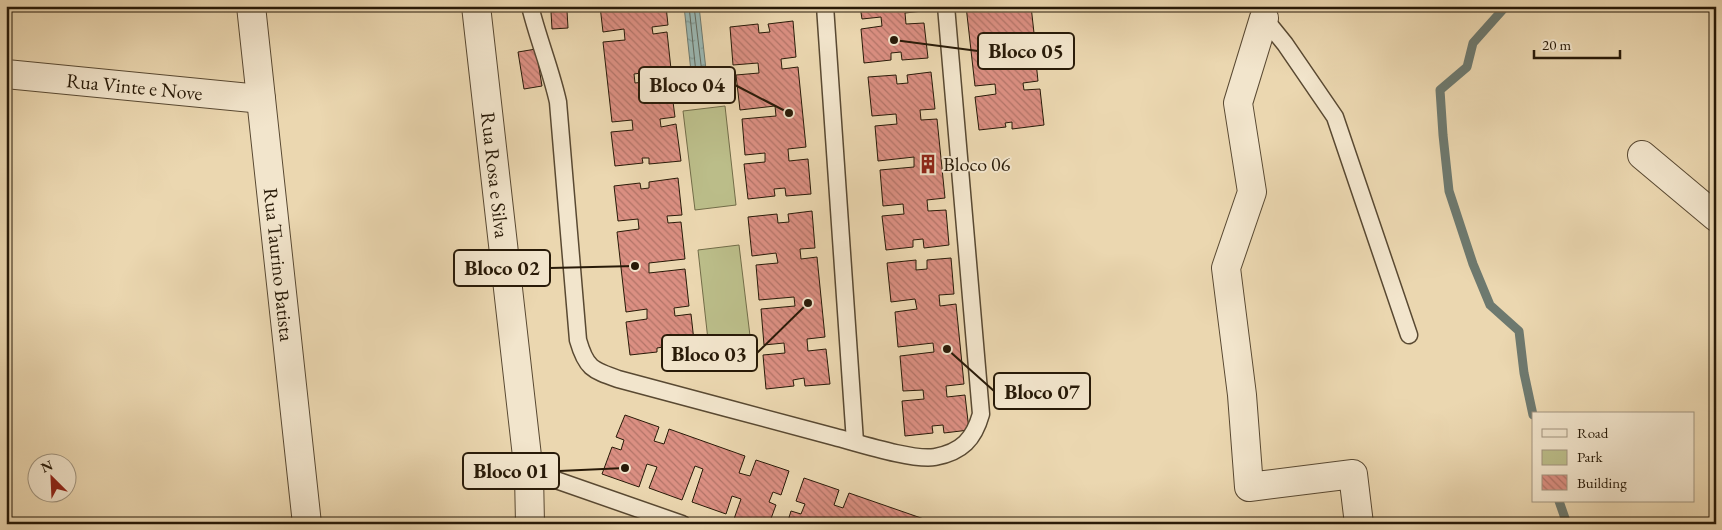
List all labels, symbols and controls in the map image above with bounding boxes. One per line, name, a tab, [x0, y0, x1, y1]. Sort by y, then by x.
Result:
scale bar	[1534, 28, 1621, 60]
callout: Bloco 05	[978, 33, 1074, 69]
text: 20 m	[1542, 35, 1571, 54]
text: Bloco 05	[988, 37, 1064, 64]
street label: Rua Vinte e Nove	[65, 67, 204, 106]
callout: Bloco 04	[639, 67, 735, 103]
text: Bloco 04	[649, 71, 726, 98]
street label: Rua Rosa e Silva	[475, 111, 515, 239]
place label: Bloco 06	[943, 151, 1011, 177]
building icon: Bloco 06	[917, 153, 939, 175]
street label: Rua Taurino Batista	[258, 186, 300, 343]
callout: Bloco 02	[454, 250, 550, 286]
text: Bloco 02	[464, 254, 540, 281]
callout: Bloco 03	[662, 335, 757, 371]
text: Bloco 03	[671, 340, 747, 367]
callout: Bloco 07	[994, 373, 1090, 409]
text: Bloco 07	[1004, 378, 1081, 405]
legend	[1532, 412, 1694, 502]
text: Road	[1577, 423, 1609, 442]
text: Park	[1577, 447, 1604, 466]
north arrow	[28, 452, 78, 502]
callout: Bloco 01	[463, 453, 559, 489]
text: N	[38, 455, 56, 477]
text: Bloco 01	[473, 457, 549, 484]
text: Building	[1577, 473, 1627, 492]

